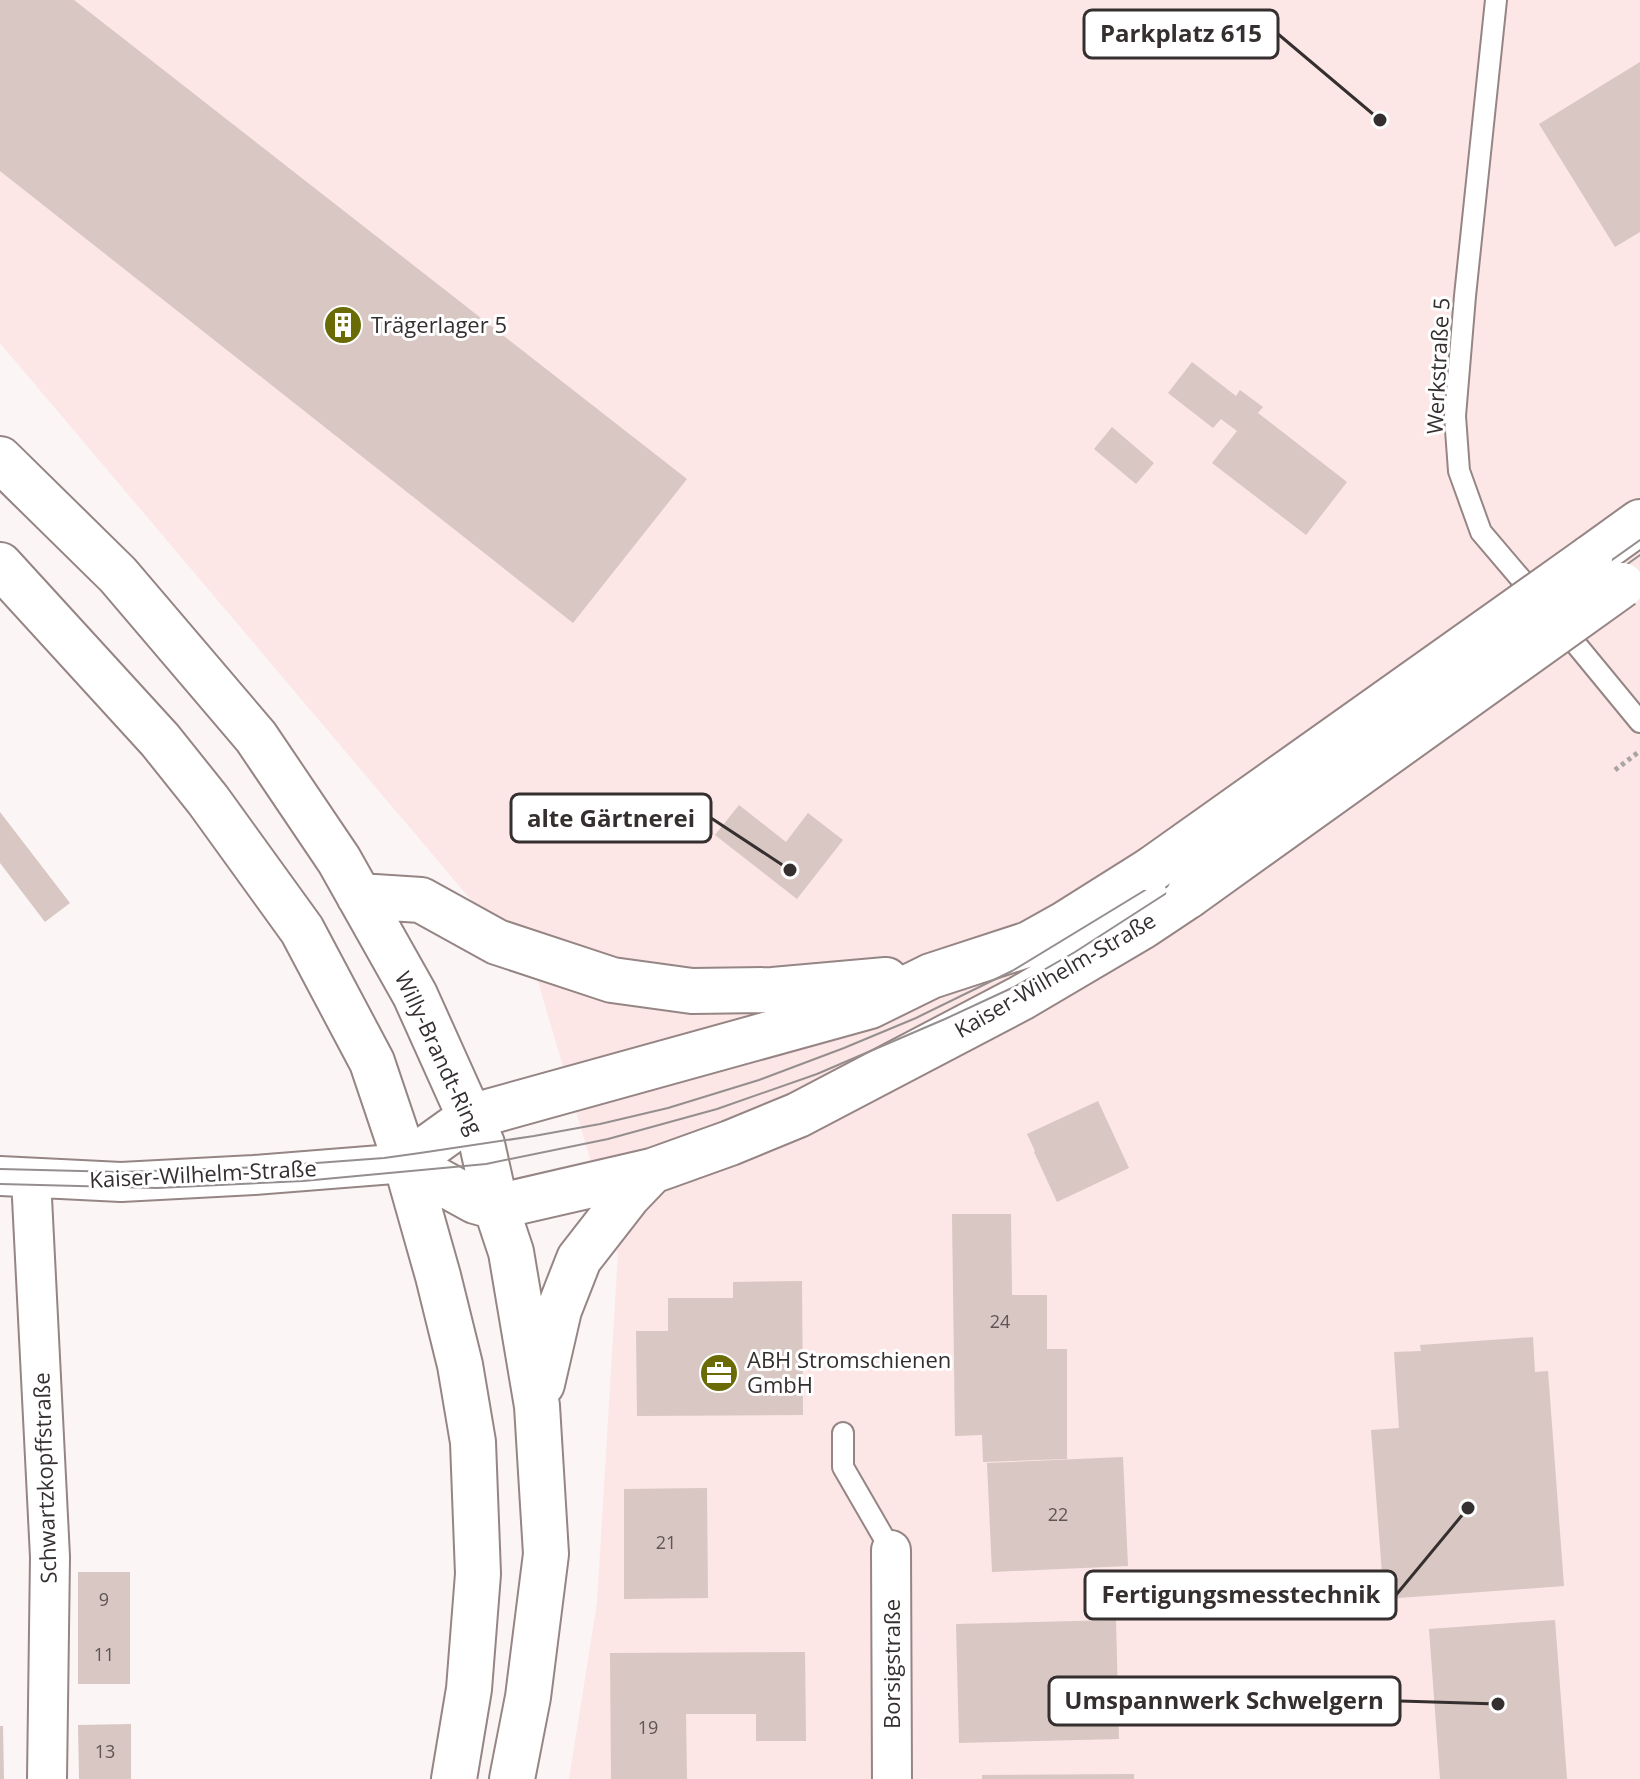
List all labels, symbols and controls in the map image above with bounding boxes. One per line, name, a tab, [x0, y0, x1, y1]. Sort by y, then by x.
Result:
callout: Parkplatz 615	[1084, 10, 1278, 58]
text: Parkplatz 615	[1100, 16, 1262, 49]
street label: Werkstraße 5	[1418, 297, 1456, 435]
building icon: Trägerlager 5	[322, 304, 364, 346]
place label: Trägerlager 5	[371, 309, 507, 339]
callout: alte Gärtnerei	[511, 794, 711, 842]
text: alte Gärtnerei	[527, 801, 695, 834]
street label: Kaiser-Wilhelm-Straße	[948, 904, 1161, 1044]
street label: Willy-Brandt-Ring	[389, 966, 491, 1139]
street label: Kaiser-Wilhelm-Straße	[89, 1152, 317, 1194]
house number: 24	[990, 1309, 1010, 1333]
place label: ABH Stromschienen GmbH	[747, 1344, 951, 1399]
office icon: ABH Stromschienen GmbH	[698, 1352, 740, 1394]
street label: Schwartzkopffstraße	[25, 1372, 63, 1584]
house number: 22	[1048, 1502, 1068, 1526]
house number: 21	[656, 1530, 676, 1554]
callout: Fertigungsmesstechnik	[1085, 1571, 1396, 1619]
text: Fertigungsmesstechnik	[1102, 1577, 1381, 1610]
house number: 9	[99, 1587, 109, 1611]
street label: Borsigstraße	[876, 1599, 906, 1729]
house number: 11	[94, 1642, 114, 1666]
callout: Umspannwerk Schwelgern	[1049, 1677, 1400, 1725]
text: Umspannwerk Schwelgern	[1064, 1683, 1384, 1716]
house number: 19	[638, 1715, 658, 1739]
house number: 13	[95, 1739, 115, 1763]

